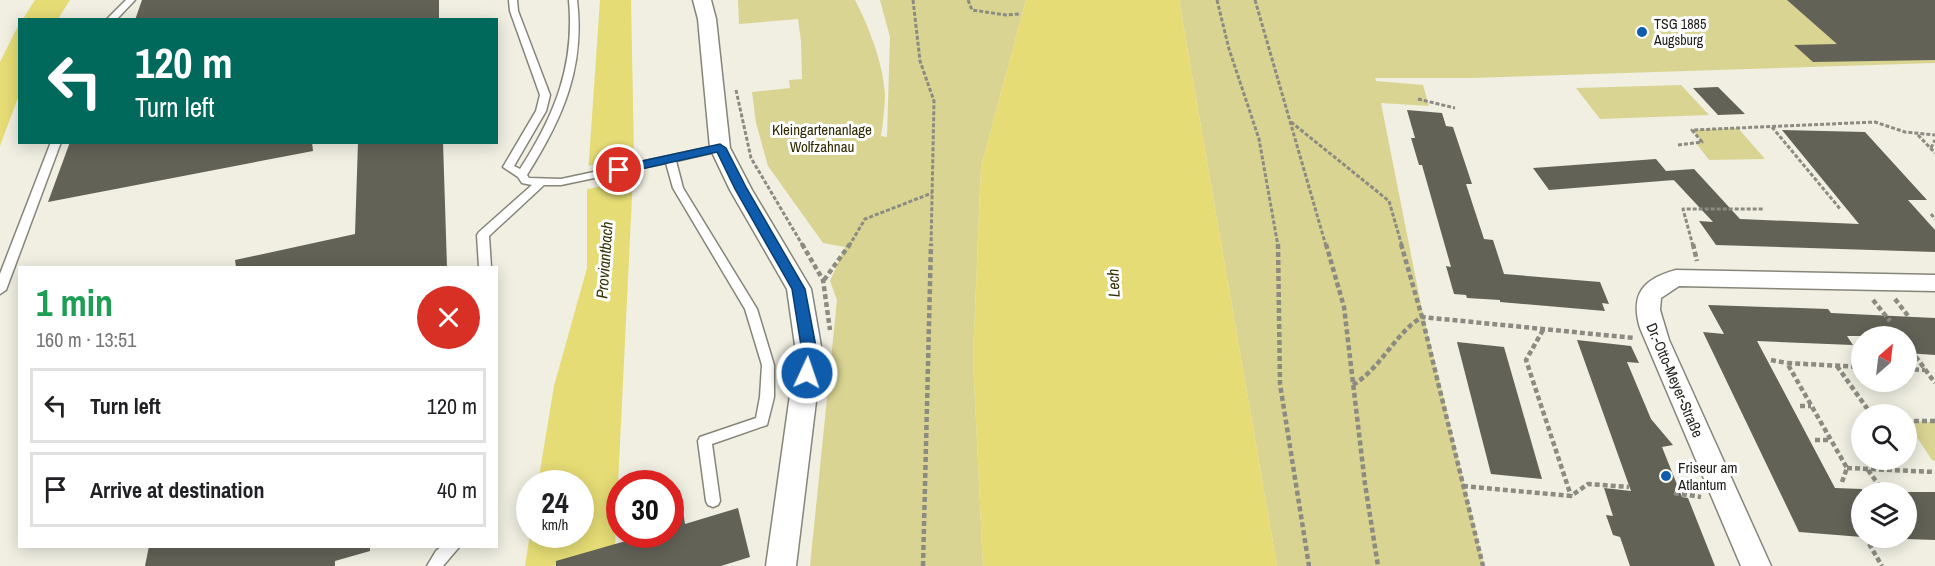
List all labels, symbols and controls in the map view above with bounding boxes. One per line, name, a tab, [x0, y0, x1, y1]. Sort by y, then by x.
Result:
place label: TSG 1885 Augsburg	[1653, 15, 1706, 49]
marker: TSG 1885 Augsburg	[1635, 25, 1649, 39]
text: 120 m	[135, 35, 233, 91]
icon: left	[36, 42, 114, 120]
text: Turn left	[135, 89, 214, 125]
park label: Kleingartenanlage Wolfzahnau	[772, 119, 872, 157]
pin	[593, 144, 644, 195]
icon: arrive	[602, 153, 635, 186]
water label: Proviantbach	[590, 221, 618, 299]
water label: Lech	[1101, 268, 1125, 298]
text: 1 min	[36, 279, 113, 327]
button: close	[417, 286, 480, 349]
street label: Dr.-Otto-Meyer-Straße	[1641, 320, 1709, 441]
text: 160 m · 13:51	[36, 326, 136, 353]
north arrow	[1851, 326, 1917, 392]
map controls	[1851, 326, 1917, 548]
position arrow	[775, 341, 839, 405]
icon: left	[39, 389, 72, 422]
text: Turn left	[90, 391, 161, 421]
text: 120 m	[427, 391, 477, 421]
button: search	[1851, 404, 1917, 470]
place label: Friseur am Atlantum	[1677, 457, 1737, 495]
marker: Friseur am Atlantum	[1659, 469, 1673, 483]
speed limit sign: 30	[606, 470, 684, 548]
icon: arrive	[39, 473, 72, 506]
text: Arrive at destination	[90, 475, 264, 505]
text: 40 m	[437, 475, 477, 505]
text: 24	[541, 482, 569, 522]
button: layers	[1851, 482, 1917, 548]
text: km/h	[542, 514, 568, 535]

